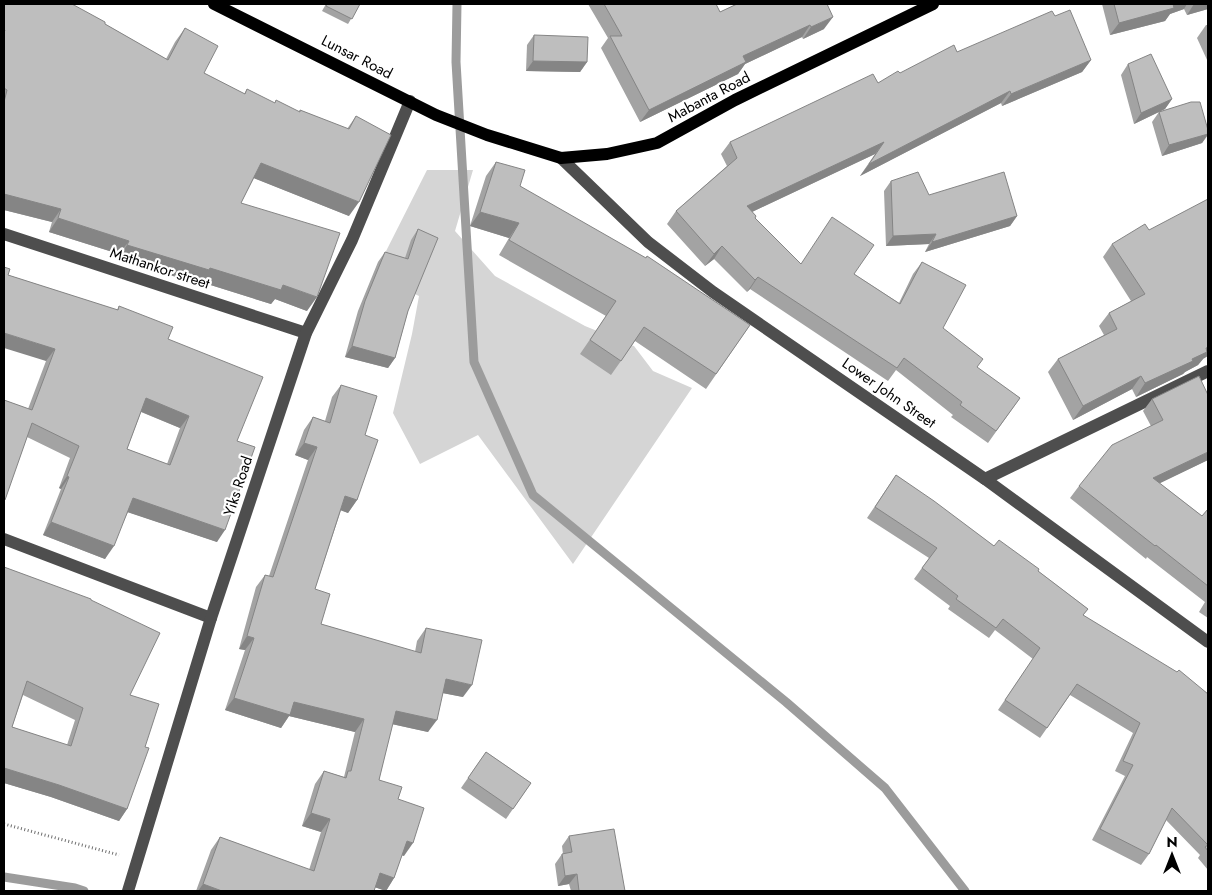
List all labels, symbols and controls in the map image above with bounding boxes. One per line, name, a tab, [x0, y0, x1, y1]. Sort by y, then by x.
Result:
street label: Lunsar Road	[317, 30, 397, 84]
street label: Mabanta Road	[664, 66, 754, 128]
street label: Mathankor street	[107, 242, 213, 295]
street label: Lower John Street	[838, 352, 941, 434]
street label: Yiks Road	[218, 453, 258, 519]
north arrow	[1147, 830, 1197, 880]
text: N	[1166, 832, 1178, 852]

